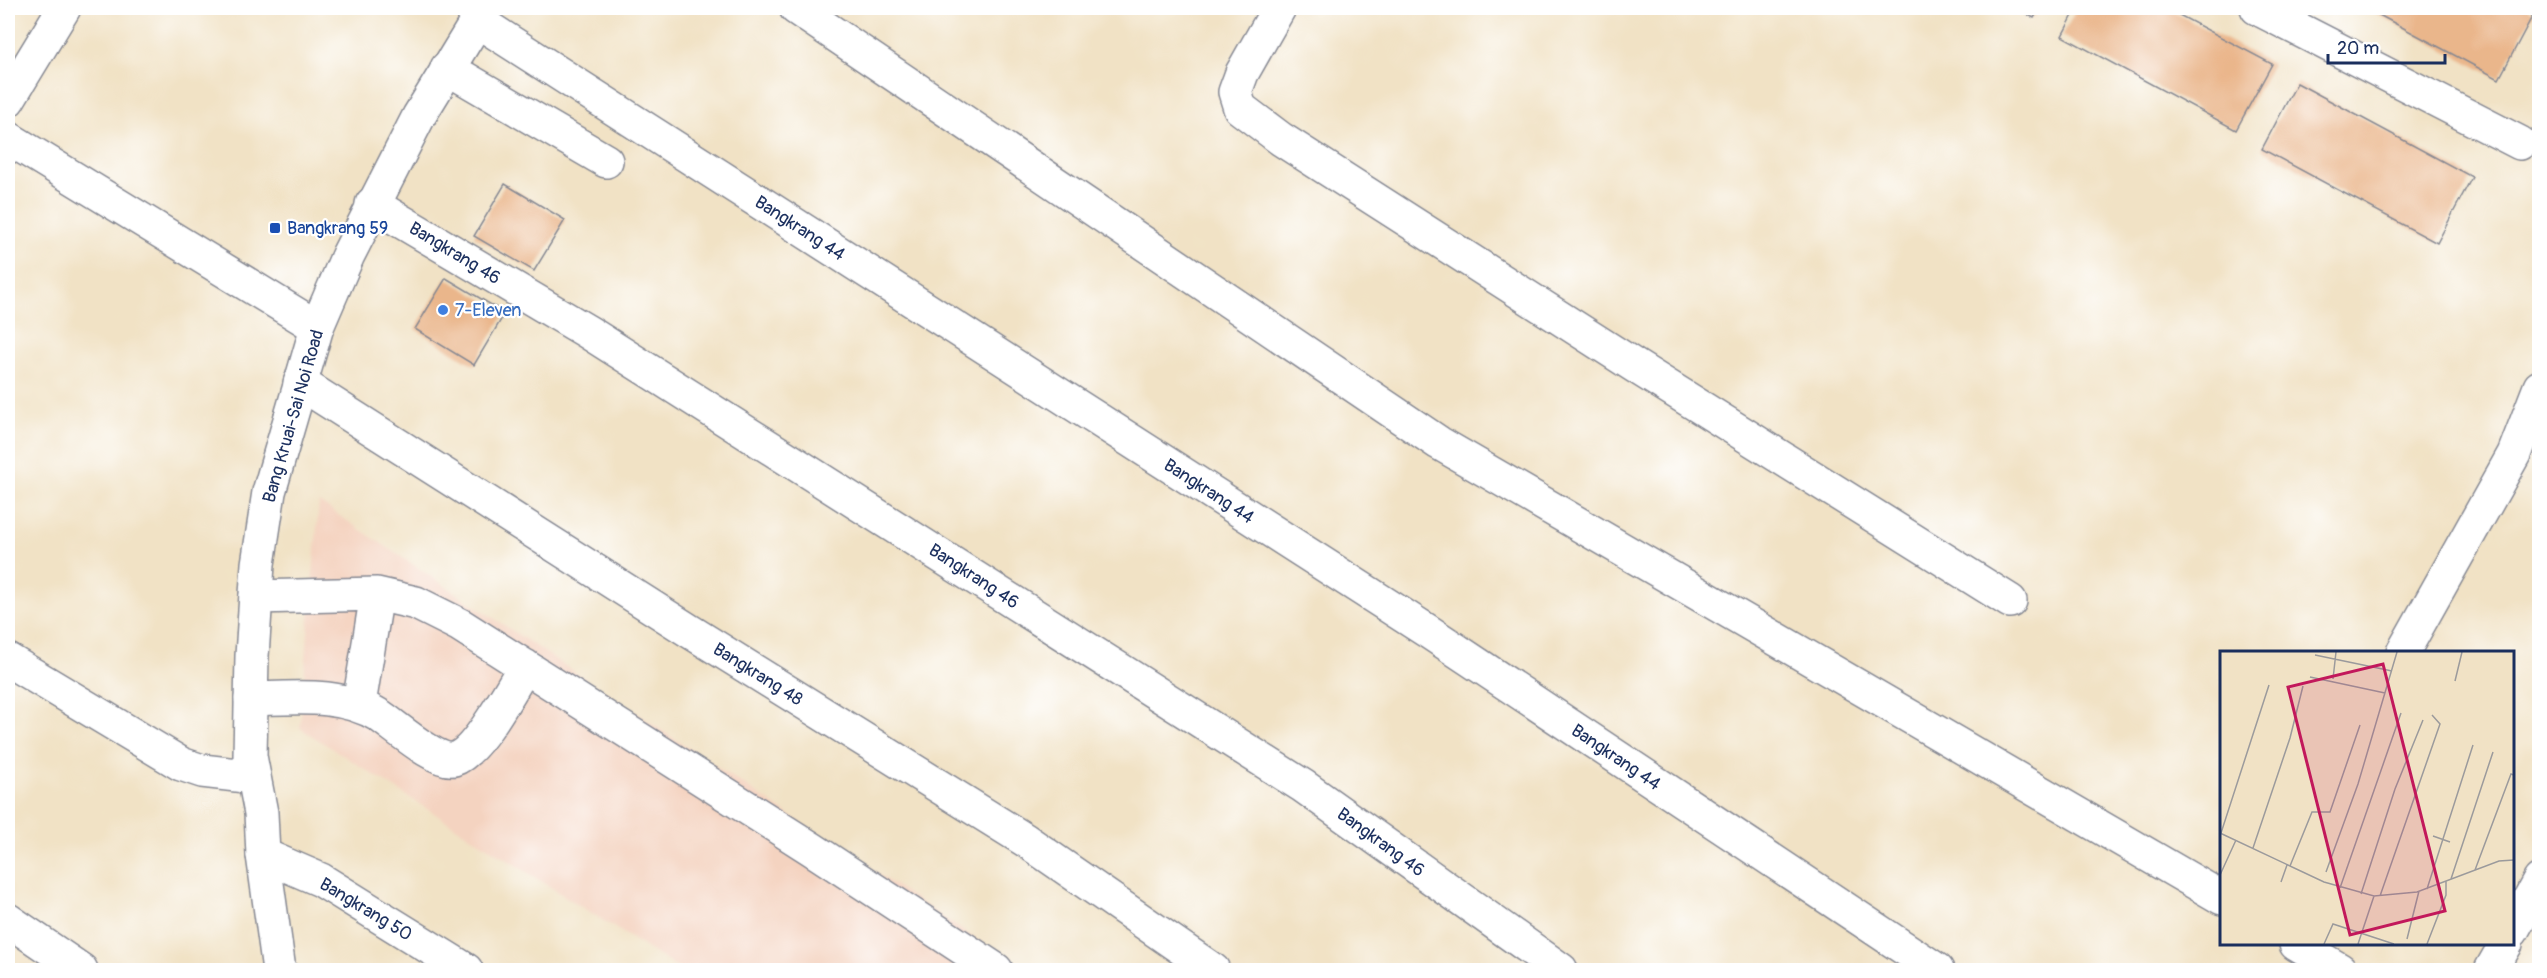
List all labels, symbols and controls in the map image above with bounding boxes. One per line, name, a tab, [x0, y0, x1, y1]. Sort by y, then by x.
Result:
scale bar	[2328, 27, 2445, 65]
text: 20 m	[2337, 37, 2379, 60]
street label: Bangkrang 44	[750, 191, 850, 266]
place label: Bangkrang 59	[287, 217, 388, 240]
street label: Bangkrang 46	[405, 217, 505, 290]
marker: Bangkrang 59	[268, 221, 282, 235]
place label: 7-Eleven	[455, 299, 522, 322]
marker: 7-Eleven	[436, 303, 450, 317]
street label: Bang Kruai-Sai Noi Road	[258, 327, 329, 505]
street label: Bangkrang 44	[1159, 454, 1259, 529]
street label: Bangkrang 46	[924, 539, 1023, 614]
street label: Bangkrang 48	[709, 638, 807, 711]
inset map	[2220, 651, 2514, 945]
street label: Bangkrang 44	[1567, 719, 1665, 796]
street label: Bangkrang 46	[1332, 803, 1429, 882]
street label: Bangkrang 50	[315, 873, 416, 946]

